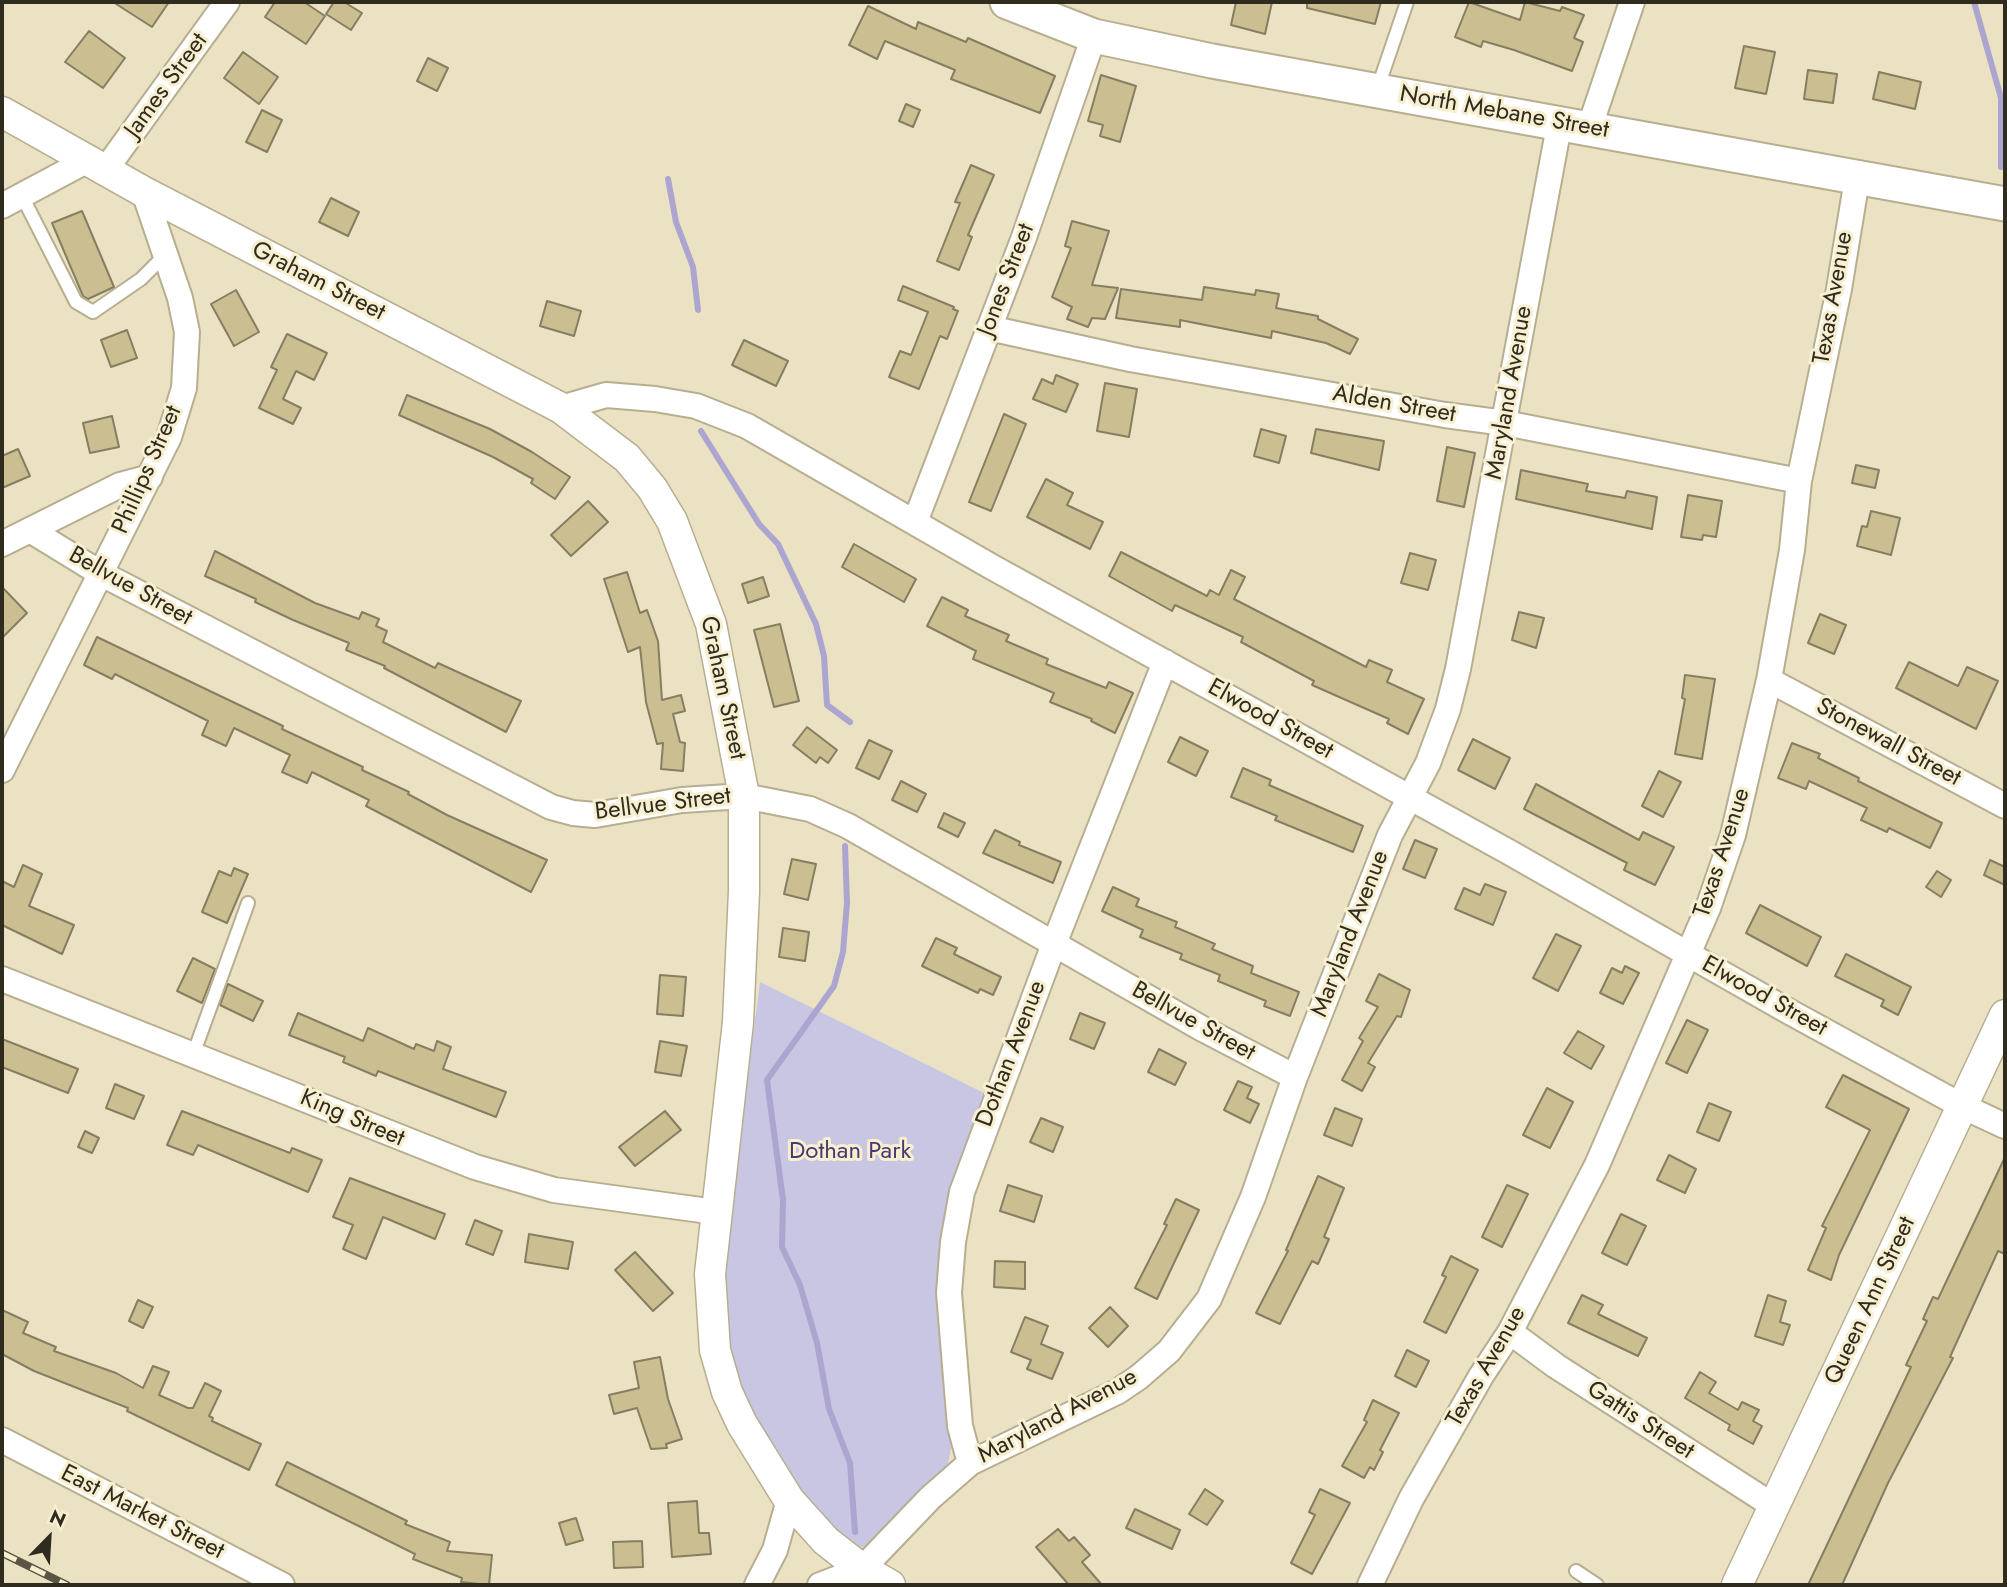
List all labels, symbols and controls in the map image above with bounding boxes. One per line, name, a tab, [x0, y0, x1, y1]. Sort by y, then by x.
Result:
street label: James Street	[119, 28, 215, 144]
street label: North Mebane Street	[1397, 80, 1611, 146]
street label: Jones Street	[972, 220, 1042, 340]
street label: Texas Avenue	[1808, 230, 1860, 366]
street label: Graham Street	[247, 236, 389, 328]
street label: Maryland Avenue	[1481, 304, 1539, 482]
street label: Alden Street	[1330, 380, 1458, 430]
street label: Phillips Street	[107, 402, 189, 538]
street label: Bellvue Street	[63, 541, 197, 633]
street label: Graham Street	[693, 614, 751, 762]
street label: Elwood Street	[1202, 674, 1338, 766]
street label: Stonewall Street	[1811, 693, 1965, 793]
street label: Bellvue Street	[593, 782, 733, 828]
street label: Texas Avenue	[1689, 785, 1757, 921]
street label: Maryland Avenue	[1306, 847, 1396, 1021]
street label: Elwood Street	[1696, 951, 1832, 1043]
street label: Bellvue Street	[1126, 976, 1260, 1068]
street label: Dothan Avenue	[971, 977, 1053, 1131]
street label: King Street	[295, 1084, 409, 1154]
park label: Dothan Park	[789, 1138, 911, 1166]
street label: Queen Ann Street	[1820, 1213, 1922, 1389]
street label: Texas Avenue	[1441, 1302, 1533, 1432]
street label: Maryland Avenue	[974, 1363, 1142, 1471]
street label: Gattis Street	[1581, 1376, 1699, 1466]
street label: East Market Street	[56, 1459, 228, 1567]
north arrow	[14, 1503, 84, 1573]
text: N	[45, 1503, 70, 1534]

